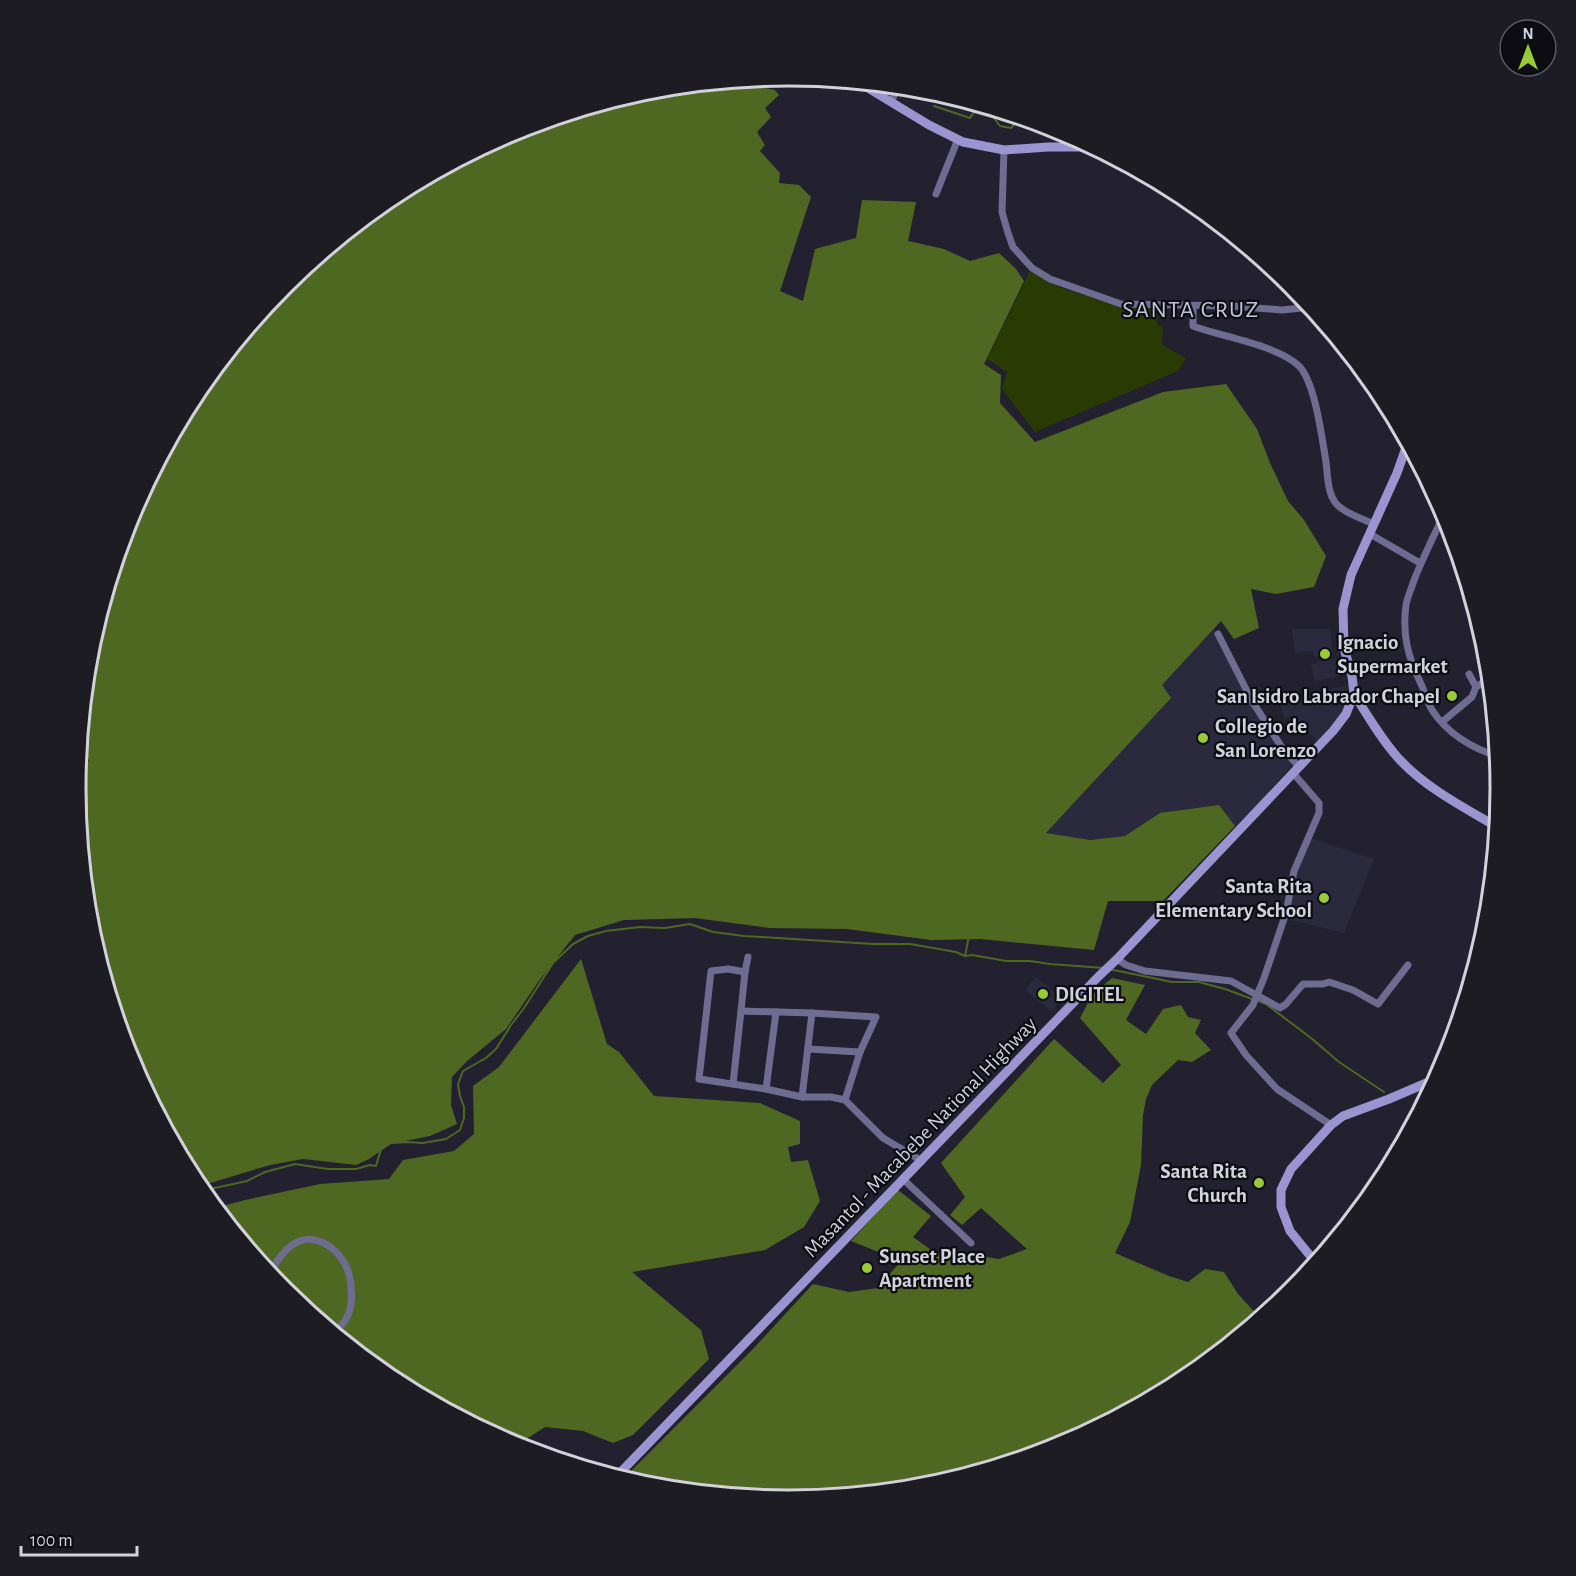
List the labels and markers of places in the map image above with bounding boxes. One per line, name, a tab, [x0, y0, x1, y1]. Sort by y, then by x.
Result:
place label: Ignacio Supermarket	[1337, 632, 1448, 677]
marker: Ignacio Supermarket	[1318, 647, 1332, 661]
place label: San Isidro Labrador Chapel	[1217, 686, 1440, 707]
marker: San Isidro Labrador Chapel	[1445, 689, 1459, 703]
place label: Collegio de San Lorenzo	[1215, 716, 1316, 761]
marker: Collegio de San Lorenzo	[1196, 731, 1210, 745]
place label: Santa Rita Elementary School	[1155, 876, 1312, 921]
marker: Santa Rita Elementary School	[1317, 891, 1331, 905]
place label: DIGITEL	[1055, 984, 1124, 1005]
marker: DIGITEL	[1036, 987, 1050, 1001]
place label: Santa Rita Church	[1160, 1161, 1247, 1206]
marker: Santa Rita Church	[1252, 1176, 1266, 1190]
place label: Sunset Place Apartment	[879, 1246, 985, 1291]
marker: Sunset Place Apartment	[860, 1261, 874, 1275]

